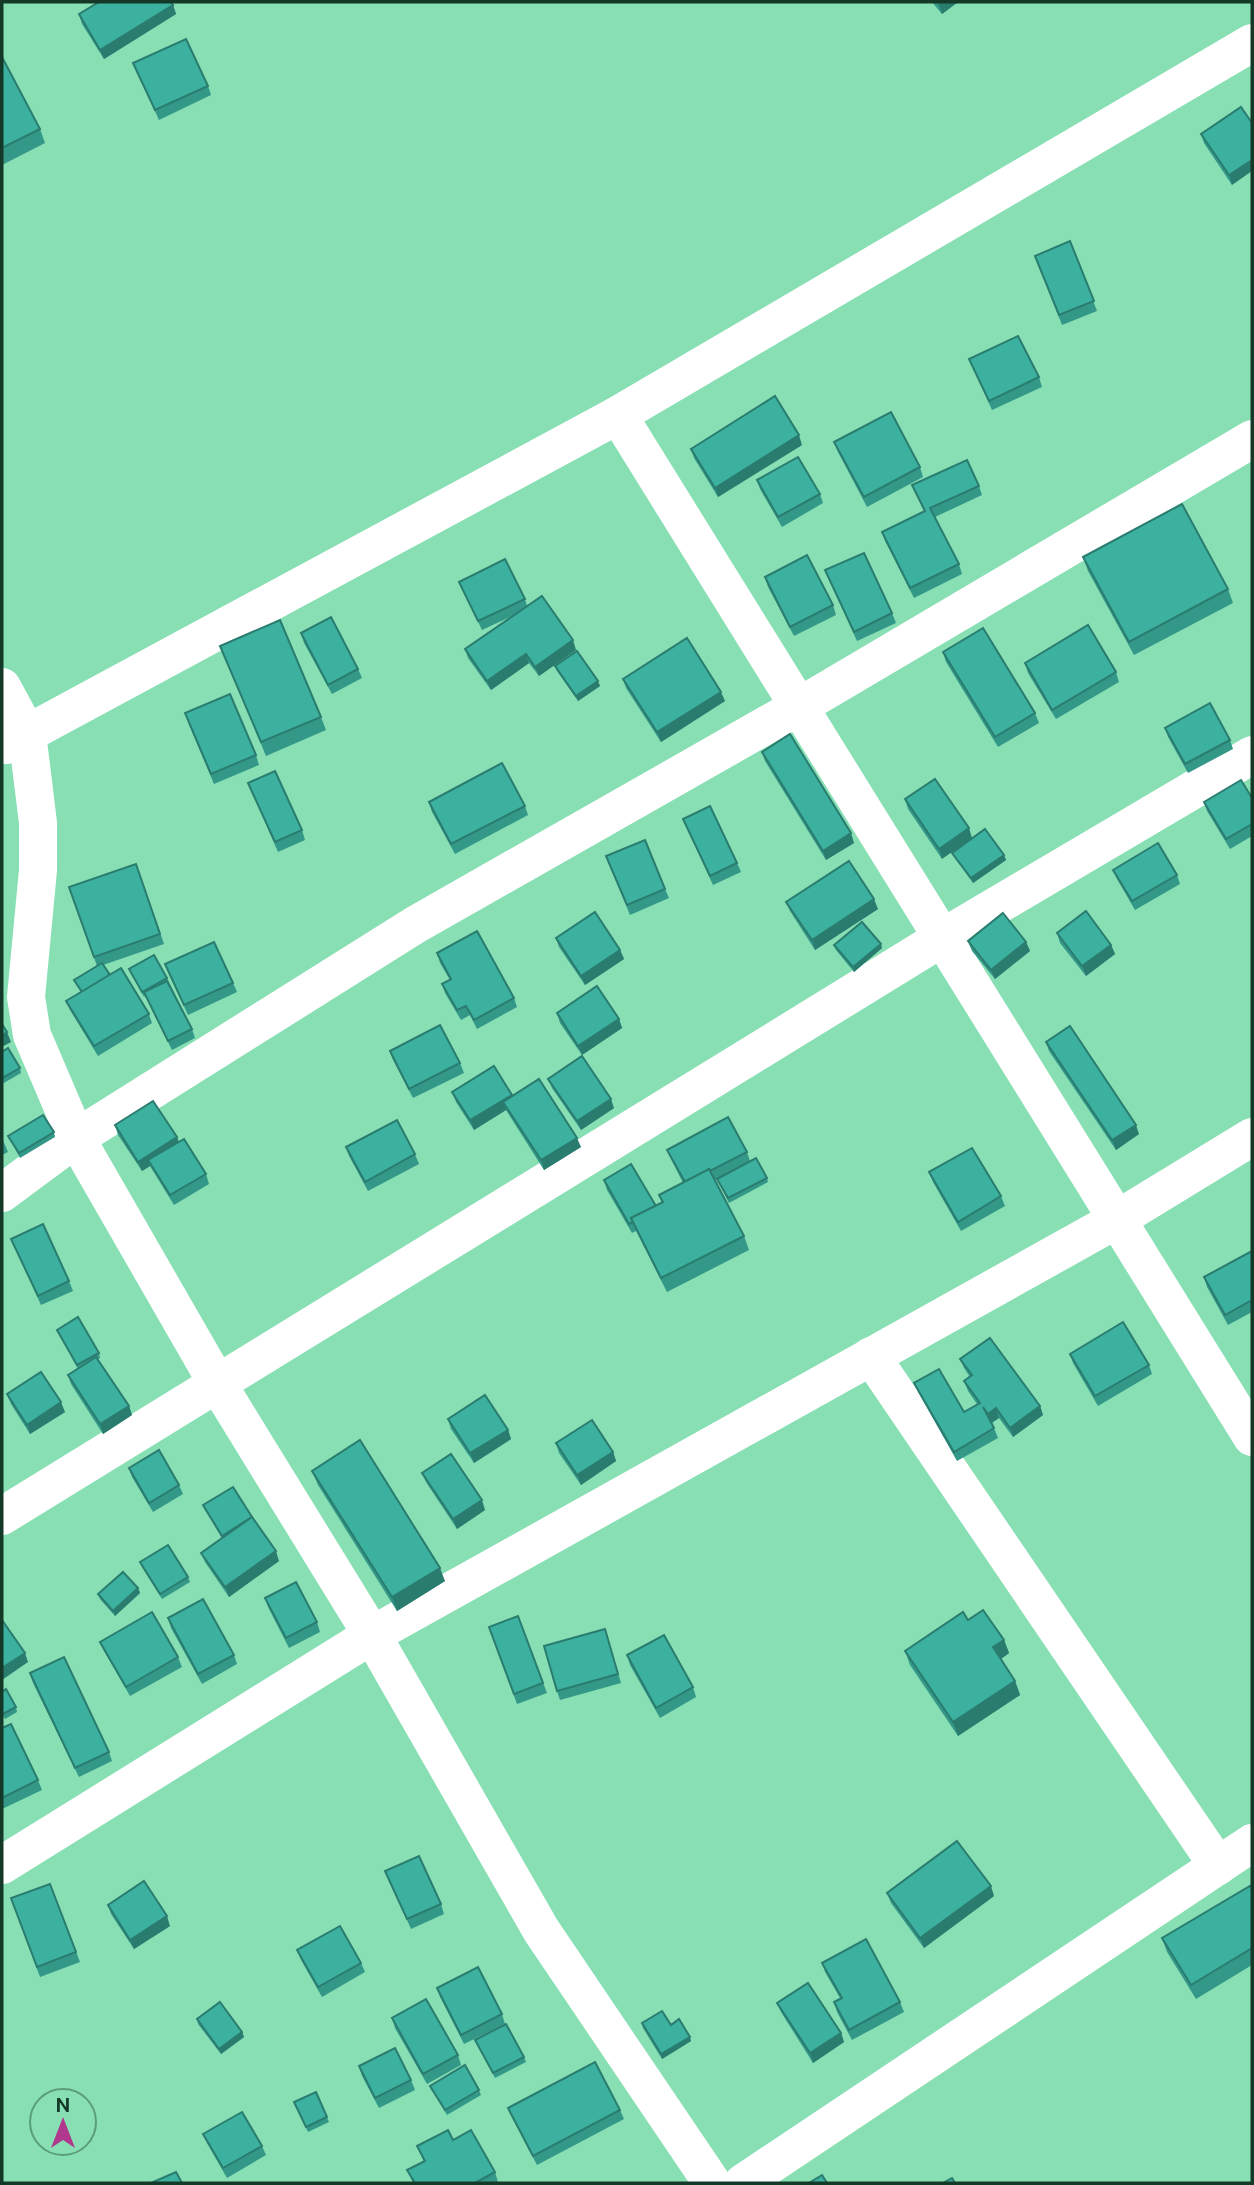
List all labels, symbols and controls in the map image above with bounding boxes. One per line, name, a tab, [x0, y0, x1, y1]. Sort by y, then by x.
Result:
north arrow	[28, 2087, 98, 2157]
text: N	[56, 2094, 70, 2116]

